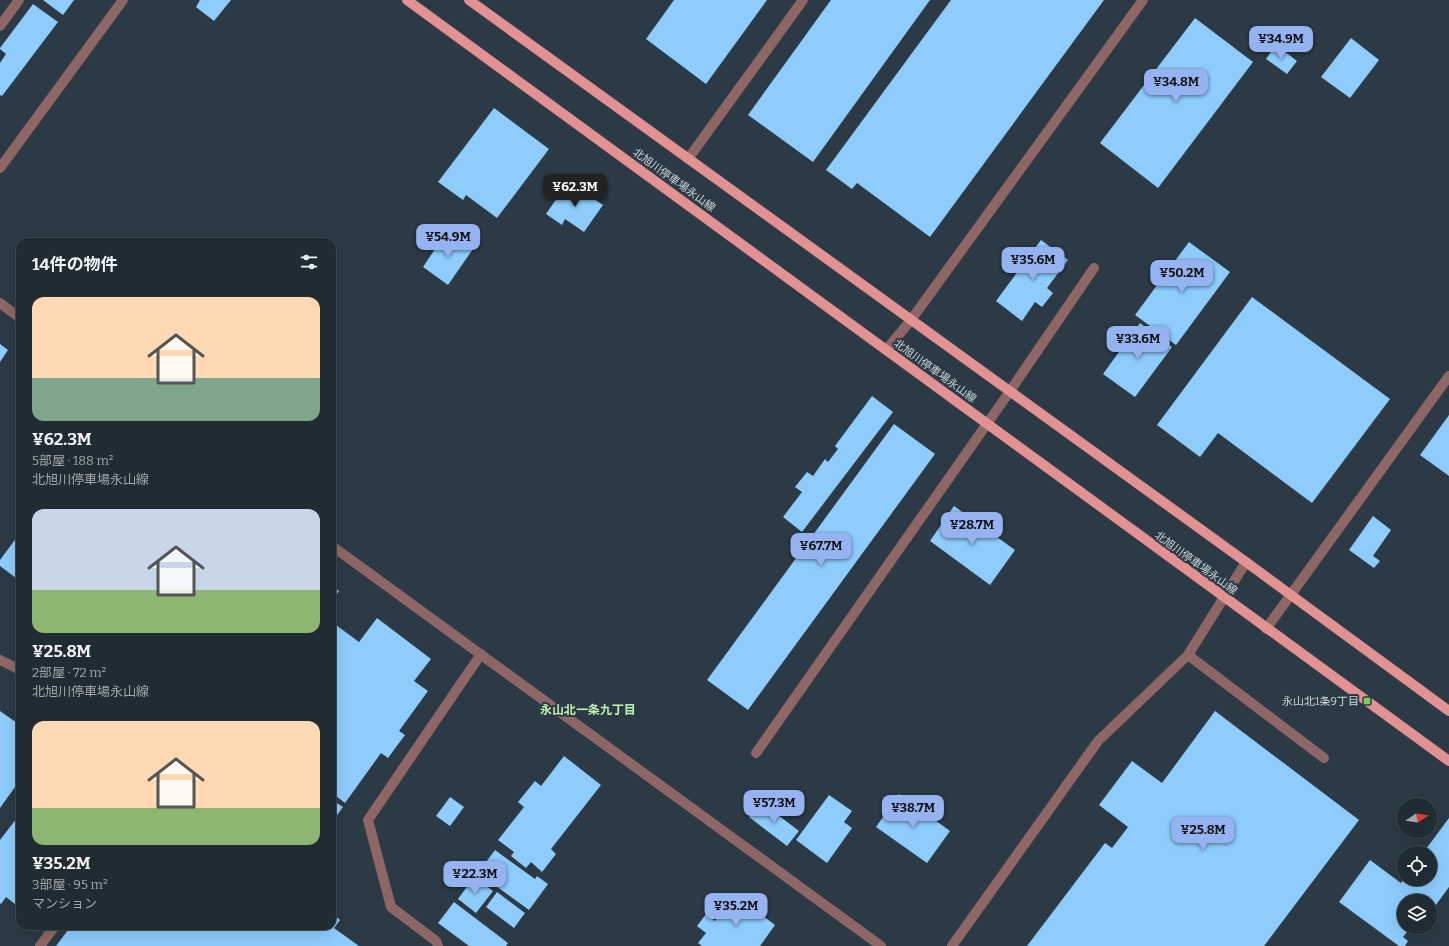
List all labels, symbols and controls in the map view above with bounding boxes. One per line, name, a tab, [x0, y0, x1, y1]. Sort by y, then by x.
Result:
pin: ¥34.9M	[1248, 26, 1314, 60]
text: ¥34.9M	[1258, 31, 1304, 46]
pin: ¥34.8M	[1143, 69, 1209, 103]
text: ¥34.8M	[1153, 74, 1199, 89]
street label: 北旭川停車場永山線	[630, 146, 718, 214]
pin: ¥62.3M	[542, 174, 608, 208]
text: ¥62.3M	[552, 179, 598, 194]
pin: ¥54.9M	[415, 224, 481, 258]
text: ¥54.9M	[425, 229, 471, 244]
pin: ¥35.6M	[1000, 247, 1066, 281]
icon: filters	[298, 251, 320, 273]
text: ¥35.6M	[1011, 252, 1055, 267]
text: 14件の物件	[32, 254, 118, 275]
pin: ¥50.2M	[1149, 260, 1215, 294]
text: ¥50.2M	[1159, 265, 1205, 280]
icon: home	[140, 323, 212, 395]
pin: ¥33.6M	[1105, 326, 1171, 360]
text: ¥33.6M	[1116, 331, 1160, 346]
street label: 北旭川停車場永山線	[891, 337, 979, 405]
text: ¥62.3M	[32, 429, 92, 450]
text: 5部屋 · 188 m²	[32, 453, 113, 468]
text: 北旭川停車場永山線	[32, 472, 149, 487]
pin: ¥28.7M	[939, 512, 1005, 546]
text: ¥28.7M	[950, 517, 994, 532]
street label: 北旭川停車場永山線	[1152, 529, 1240, 597]
pin: ¥67.7M	[788, 533, 854, 567]
icon: home	[140, 535, 212, 607]
text: ¥67.7M	[800, 538, 842, 553]
text: ¥25.8M	[32, 641, 91, 662]
text: 2部屋 · 72 m²	[32, 665, 106, 680]
text: 北旭川停車場永山線	[32, 684, 149, 699]
place label: 永山北1条9丁目	[1282, 695, 1359, 708]
marker: 永山北1条9丁目	[1362, 696, 1372, 706]
district label: 永山北一条九丁目	[540, 703, 636, 717]
icon: home	[140, 747, 212, 819]
pin: ¥57.3M	[741, 790, 807, 824]
text: ¥57.3M	[752, 795, 796, 810]
pin: ¥38.7M	[880, 795, 946, 829]
north arrow	[1397, 798, 1437, 838]
map controls	[1397, 798, 1437, 934]
text: ¥38.7M	[891, 800, 935, 815]
pin: ¥25.8M	[1170, 817, 1236, 851]
text: ¥25.8M	[1180, 822, 1226, 837]
button: locate	[1397, 846, 1437, 886]
text: ¥35.2M	[32, 853, 91, 874]
pin: ¥22.3M	[442, 861, 508, 895]
text: ¥22.3M	[452, 866, 498, 881]
text: 3部屋 · 95 m²	[32, 877, 108, 892]
pin: ¥35.2M	[703, 893, 769, 927]
button: layers	[1397, 894, 1437, 934]
text: マンション	[32, 896, 97, 911]
text: ¥35.2M	[714, 898, 758, 913]

